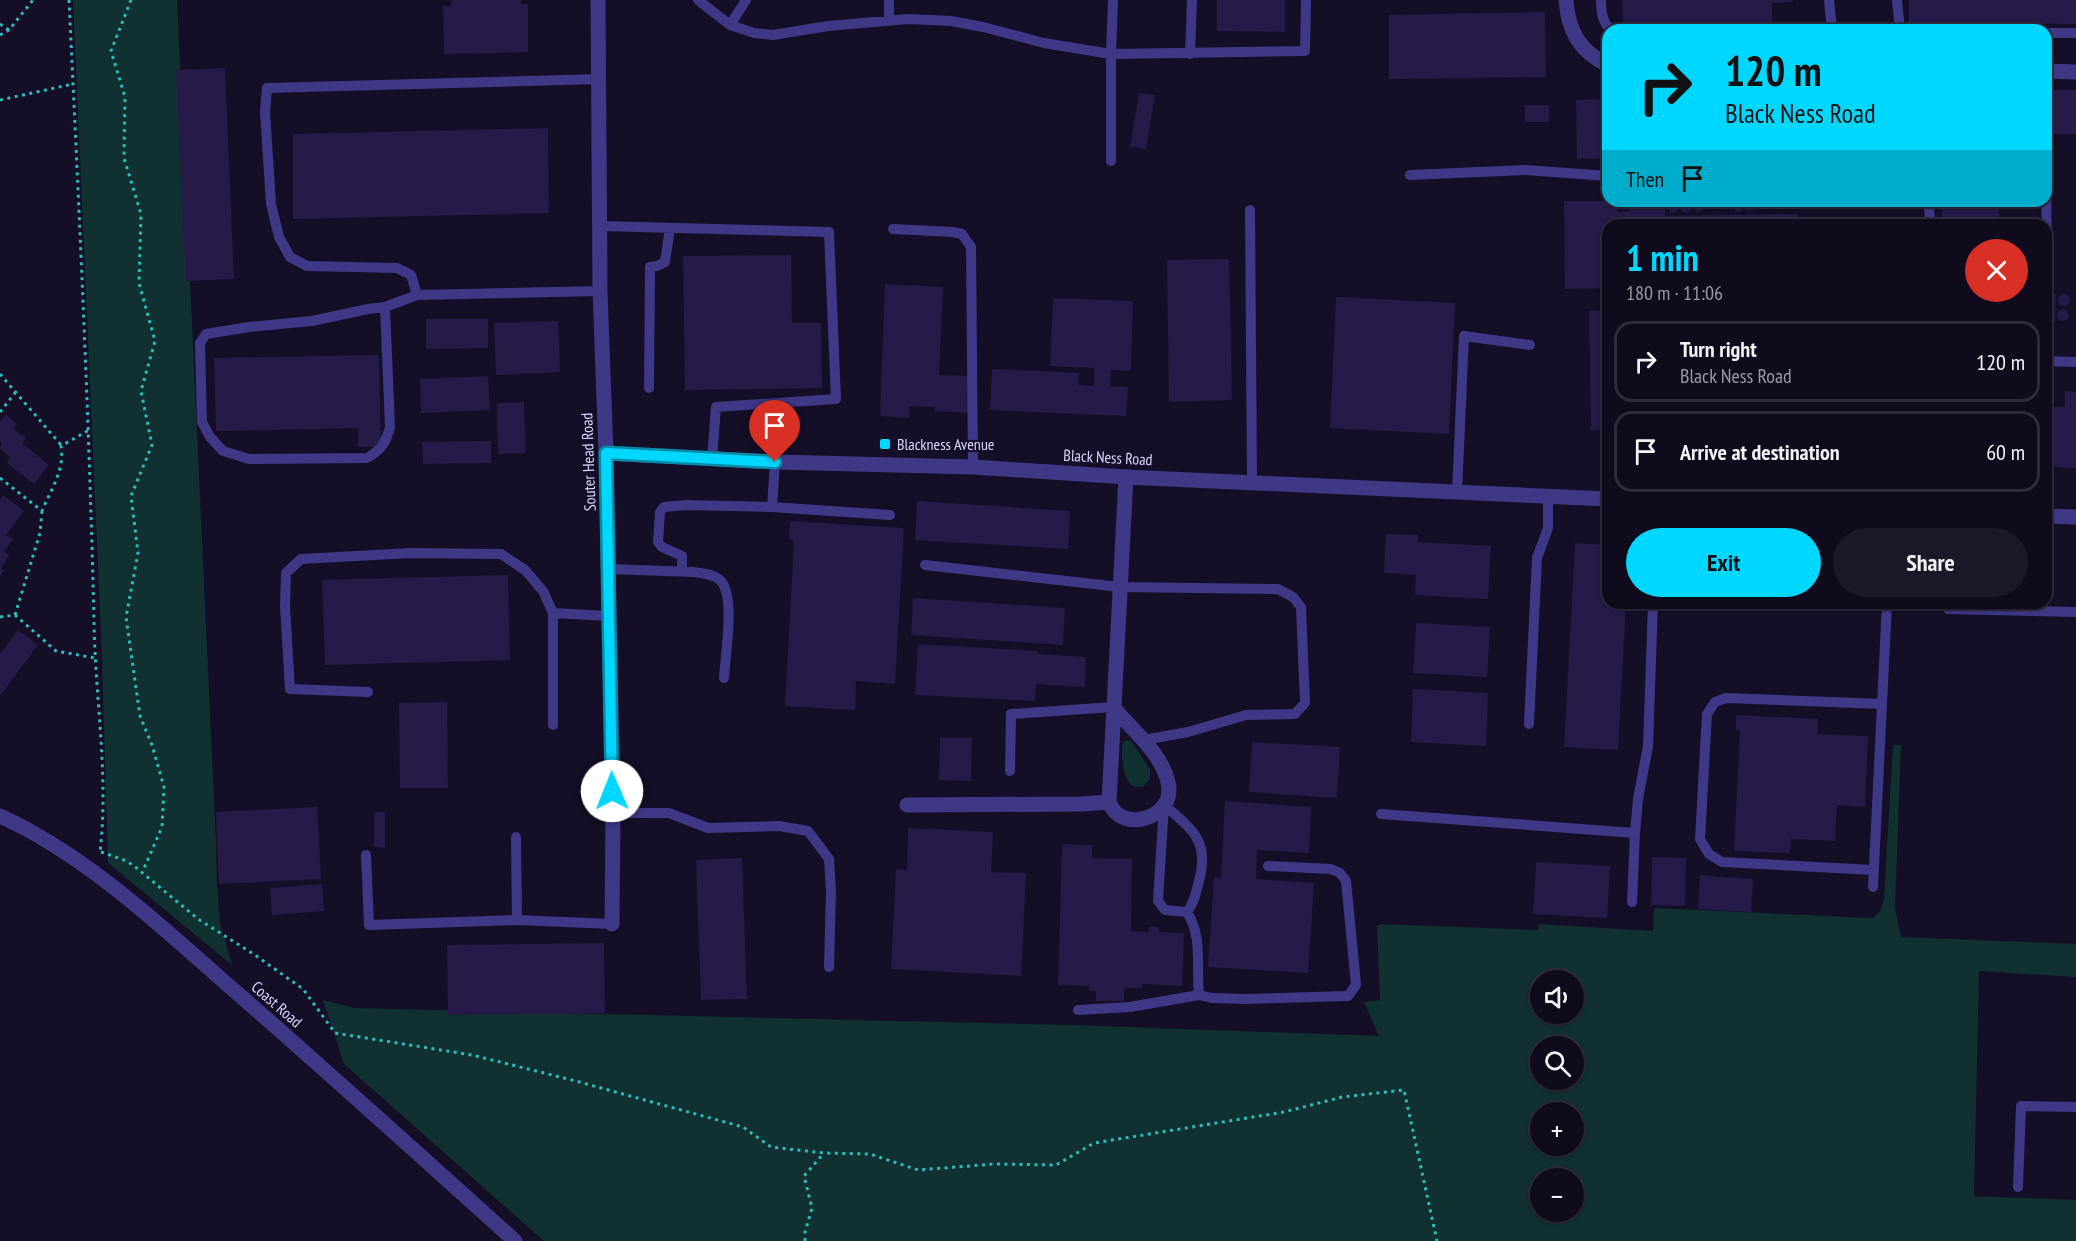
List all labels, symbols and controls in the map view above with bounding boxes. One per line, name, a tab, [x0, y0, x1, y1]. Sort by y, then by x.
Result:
text: 120 m	[1725, 43, 1822, 98]
icon: right	[1626, 48, 1704, 126]
text: Black Ness Road	[1725, 96, 1876, 130]
icon: arrive	[1676, 162, 1709, 195]
text: Then	[1626, 165, 1664, 193]
text: 1 min	[1626, 234, 1699, 281]
button: close	[1965, 239, 2028, 302]
text: 180 m · 11:06	[1626, 280, 1723, 306]
text: Turn right	[1680, 335, 1757, 363]
icon: right	[1629, 345, 1662, 378]
text: 120 m	[1976, 348, 2025, 376]
text: Black Ness Road	[1680, 363, 1792, 389]
pin	[749, 400, 800, 462]
icon: arrive	[758, 409, 791, 442]
street label: Souter Head Road	[576, 412, 600, 512]
place label: Blackness Avenue	[897, 434, 994, 454]
icon: arrive	[1629, 435, 1662, 468]
marker: Blackness Avenue	[878, 437, 892, 451]
text: Arrive at destination	[1680, 438, 1840, 466]
text: 60 m	[1986, 438, 2025, 466]
street label: Black Ness Road	[1063, 445, 1153, 469]
button: Exit	[1626, 528, 1821, 597]
button: Share	[1833, 528, 2028, 597]
position arrow	[580, 759, 644, 823]
map controls	[1530, 970, 1584, 1222]
button: sound	[1530, 970, 1584, 1024]
street label: Coast Road	[248, 977, 307, 1031]
button: search	[1530, 1036, 1584, 1090]
button: +	[1530, 1102, 1584, 1156]
button: −	[1530, 1168, 1584, 1222]

